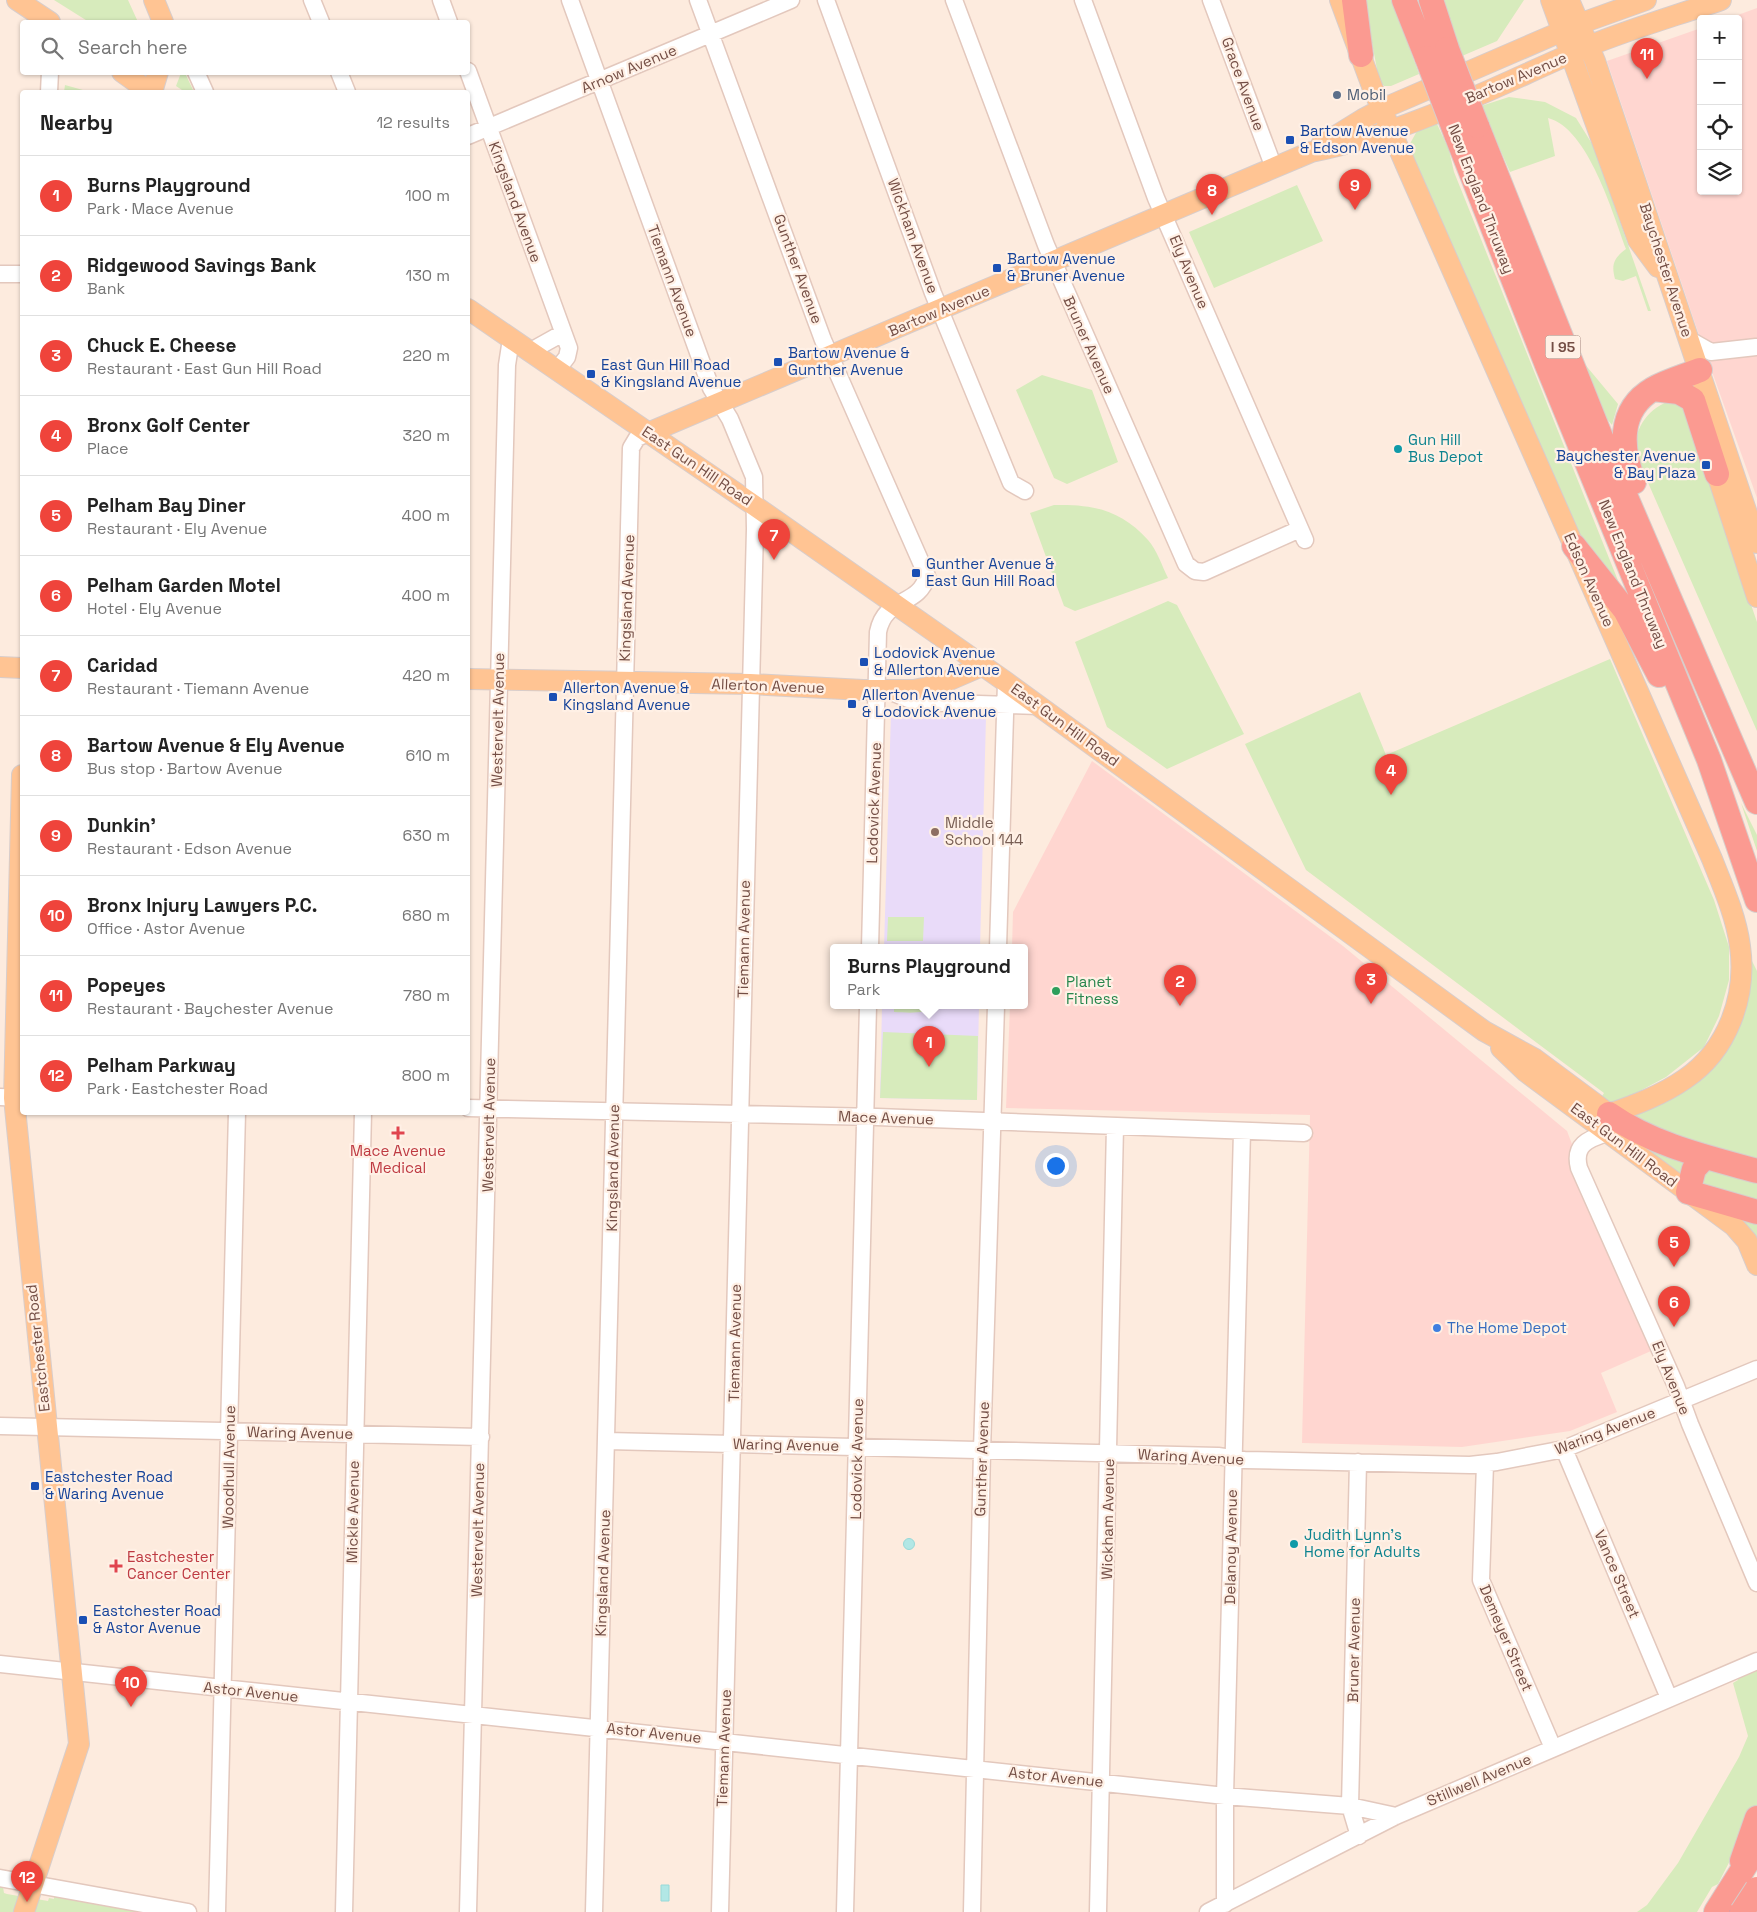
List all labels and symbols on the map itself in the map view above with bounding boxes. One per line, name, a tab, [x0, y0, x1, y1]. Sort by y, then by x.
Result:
street label: Grace Avenue	[1218, 34, 1269, 133]
pin: 11	[1631, 38, 1663, 79]
street label: Arnow Avenue	[578, 40, 680, 97]
street label: Bartow Avenue	[1462, 48, 1570, 108]
place label: Mobil	[1347, 85, 1386, 104]
marker: Mobil	[1331, 89, 1343, 101]
place label: Bartow Avenue & Edson Avenue	[1300, 121, 1414, 157]
street label: New England Thruway	[1444, 121, 1519, 276]
marker: Bartow Avenue & Edson Avenue	[1284, 134, 1296, 146]
street label: Kingsland Avenue	[485, 139, 546, 265]
pin: 9	[1339, 169, 1371, 210]
pin: 8	[1196, 174, 1228, 215]
street label: Wickham Avenue	[884, 176, 943, 296]
street label: Baychester Avenue	[1636, 200, 1697, 340]
street label: Gunther Avenue	[770, 211, 827, 326]
street label: Tiemann Avenue	[643, 222, 702, 340]
street label: Ely Avenue	[1165, 232, 1213, 311]
place label: Bartow Avenue & Bruner Avenue	[1007, 249, 1125, 285]
marker: Bartow Avenue & Bruner Avenue	[991, 262, 1003, 274]
street label: Bartow Avenue	[885, 281, 993, 341]
street label: Bruner Avenue	[1059, 293, 1120, 397]
road number: I 95	[1546, 336, 1580, 358]
place label: Bartow Avenue & Gunther Avenue	[788, 343, 910, 379]
place label: East Gun Hill Road & Kingsland Avenue	[601, 355, 741, 391]
marker: Bartow Avenue & Gunther Avenue	[772, 356, 784, 368]
marker: East Gun Hill Road & Kingsland Avenue	[585, 368, 597, 380]
street label: East Gun Hill Road	[638, 422, 756, 510]
place label: Gun Hill Bus Depot	[1408, 430, 1483, 466]
marker: Gun Hill Bus Depot	[1392, 443, 1404, 455]
place label: Baychester Avenue & Bay Plaza	[1556, 446, 1696, 482]
marker: Baychester Avenue & Bay Plaza	[1700, 459, 1712, 471]
street label: New England Thruway	[1595, 497, 1672, 651]
pin: 7	[758, 519, 790, 560]
street label: Edson Avenue	[1560, 530, 1619, 630]
street label: Kingsland Avenue	[615, 534, 638, 662]
place label: Gunther Avenue & East Gun Hill Road	[926, 554, 1055, 590]
marker: Gunther Avenue & East Gun Hill Road	[910, 567, 922, 579]
place label: Lodovick Avenue & Allerton Avenue	[874, 643, 1000, 679]
street label: Westervelt Avenue	[487, 652, 508, 787]
marker: Lodovick Avenue & Allerton Avenue	[858, 656, 870, 668]
street label: Allerton Avenue	[711, 674, 825, 697]
place label: Allerton Avenue & Kingsland Avenue	[563, 678, 690, 714]
street label: East Gun Hill Road	[1007, 679, 1123, 770]
place label: Allerton Avenue & Lodovick Avenue	[862, 685, 996, 721]
marker: Allerton Avenue & Kingsland Avenue	[547, 691, 559, 703]
marker: Allerton Avenue & Lodovick Avenue	[846, 698, 858, 710]
street label: Lodovick Avenue	[862, 742, 885, 864]
pin: 4	[1375, 754, 1407, 795]
place label: Middle School 144	[945, 813, 1023, 849]
marker: Middle School 144	[929, 826, 941, 838]
street label: Tiemann Avenue	[733, 880, 754, 998]
pin: 3	[1355, 963, 1387, 1004]
pin: 2	[1164, 965, 1196, 1006]
place label: Planet Fitness	[1066, 972, 1119, 1008]
marker: Planet Fitness	[1050, 985, 1062, 997]
pin: 1	[913, 1026, 945, 1067]
street label: Westervelt Avenue	[478, 1057, 499, 1192]
street label: East Gun Hill Road	[1567, 1098, 1682, 1191]
street label: Kingsland Avenue	[602, 1104, 623, 1232]
street label: Mace Avenue	[838, 1106, 934, 1129]
marker: Mace Avenue Medical	[391, 1126, 405, 1140]
place label: Mace Avenue Medical	[350, 1141, 446, 1177]
your location	[1043, 1153, 1069, 1179]
pin: 5	[1658, 1226, 1690, 1267]
street label: Eastchester Road	[21, 1283, 54, 1413]
street label: Tiemann Avenue	[724, 1284, 745, 1402]
pin: 6	[1658, 1286, 1690, 1327]
place label: The Home Depot	[1447, 1318, 1567, 1337]
marker: The Home Depot	[1431, 1322, 1443, 1334]
street label: Ely Avenue	[1648, 1338, 1695, 1418]
street label: Lodovick Avenue	[846, 1398, 867, 1520]
street label: Gunther Avenue	[970, 1401, 993, 1517]
street label: Waring Avenue	[1552, 1403, 1658, 1458]
street label: Woodhull Avenue	[218, 1405, 239, 1529]
street label: Waring Avenue	[247, 1422, 353, 1443]
street label: Waring Avenue	[733, 1434, 839, 1455]
street label: Waring Avenue	[1137, 1444, 1245, 1469]
street label: Wickham Avenue	[1097, 1458, 1118, 1580]
street label: Mickle Avenue	[342, 1460, 363, 1564]
street label: Westervelt Avenue	[467, 1462, 488, 1597]
place label: Eastchester Road & Waring Avenue	[45, 1467, 173, 1503]
marker: Eastchester Road & Waring Avenue	[29, 1480, 41, 1492]
street label: Delanoy Avenue	[1220, 1489, 1241, 1605]
street label: Kingsland Avenue	[591, 1509, 614, 1637]
place label: Judith Lynn's Home for Adults	[1304, 1525, 1420, 1561]
street label: Vance Street	[1590, 1527, 1645, 1621]
marker: Judith Lynn's Home for Adults	[1288, 1538, 1300, 1550]
place label: Eastchester Cancer Center	[127, 1547, 231, 1583]
marker: Eastchester Cancer Center	[109, 1559, 123, 1573]
street label: Demeyer Street	[1475, 1582, 1538, 1694]
street label: Bruner Avenue	[1343, 1597, 1364, 1703]
place label: Eastchester Road & Astor Avenue	[93, 1601, 221, 1637]
marker: Eastchester Road & Astor Avenue	[77, 1614, 89, 1626]
pin: 10	[115, 1666, 147, 1707]
street label: Astor Avenue	[203, 1677, 300, 1706]
street label: Tiemann Avenue	[712, 1689, 735, 1807]
street label: Astor Avenue	[606, 1718, 703, 1747]
street label: Stillwell Avenue	[1424, 1749, 1534, 1810]
street label: Astor Avenue	[1008, 1762, 1105, 1791]
pin: 12	[11, 1861, 43, 1902]

